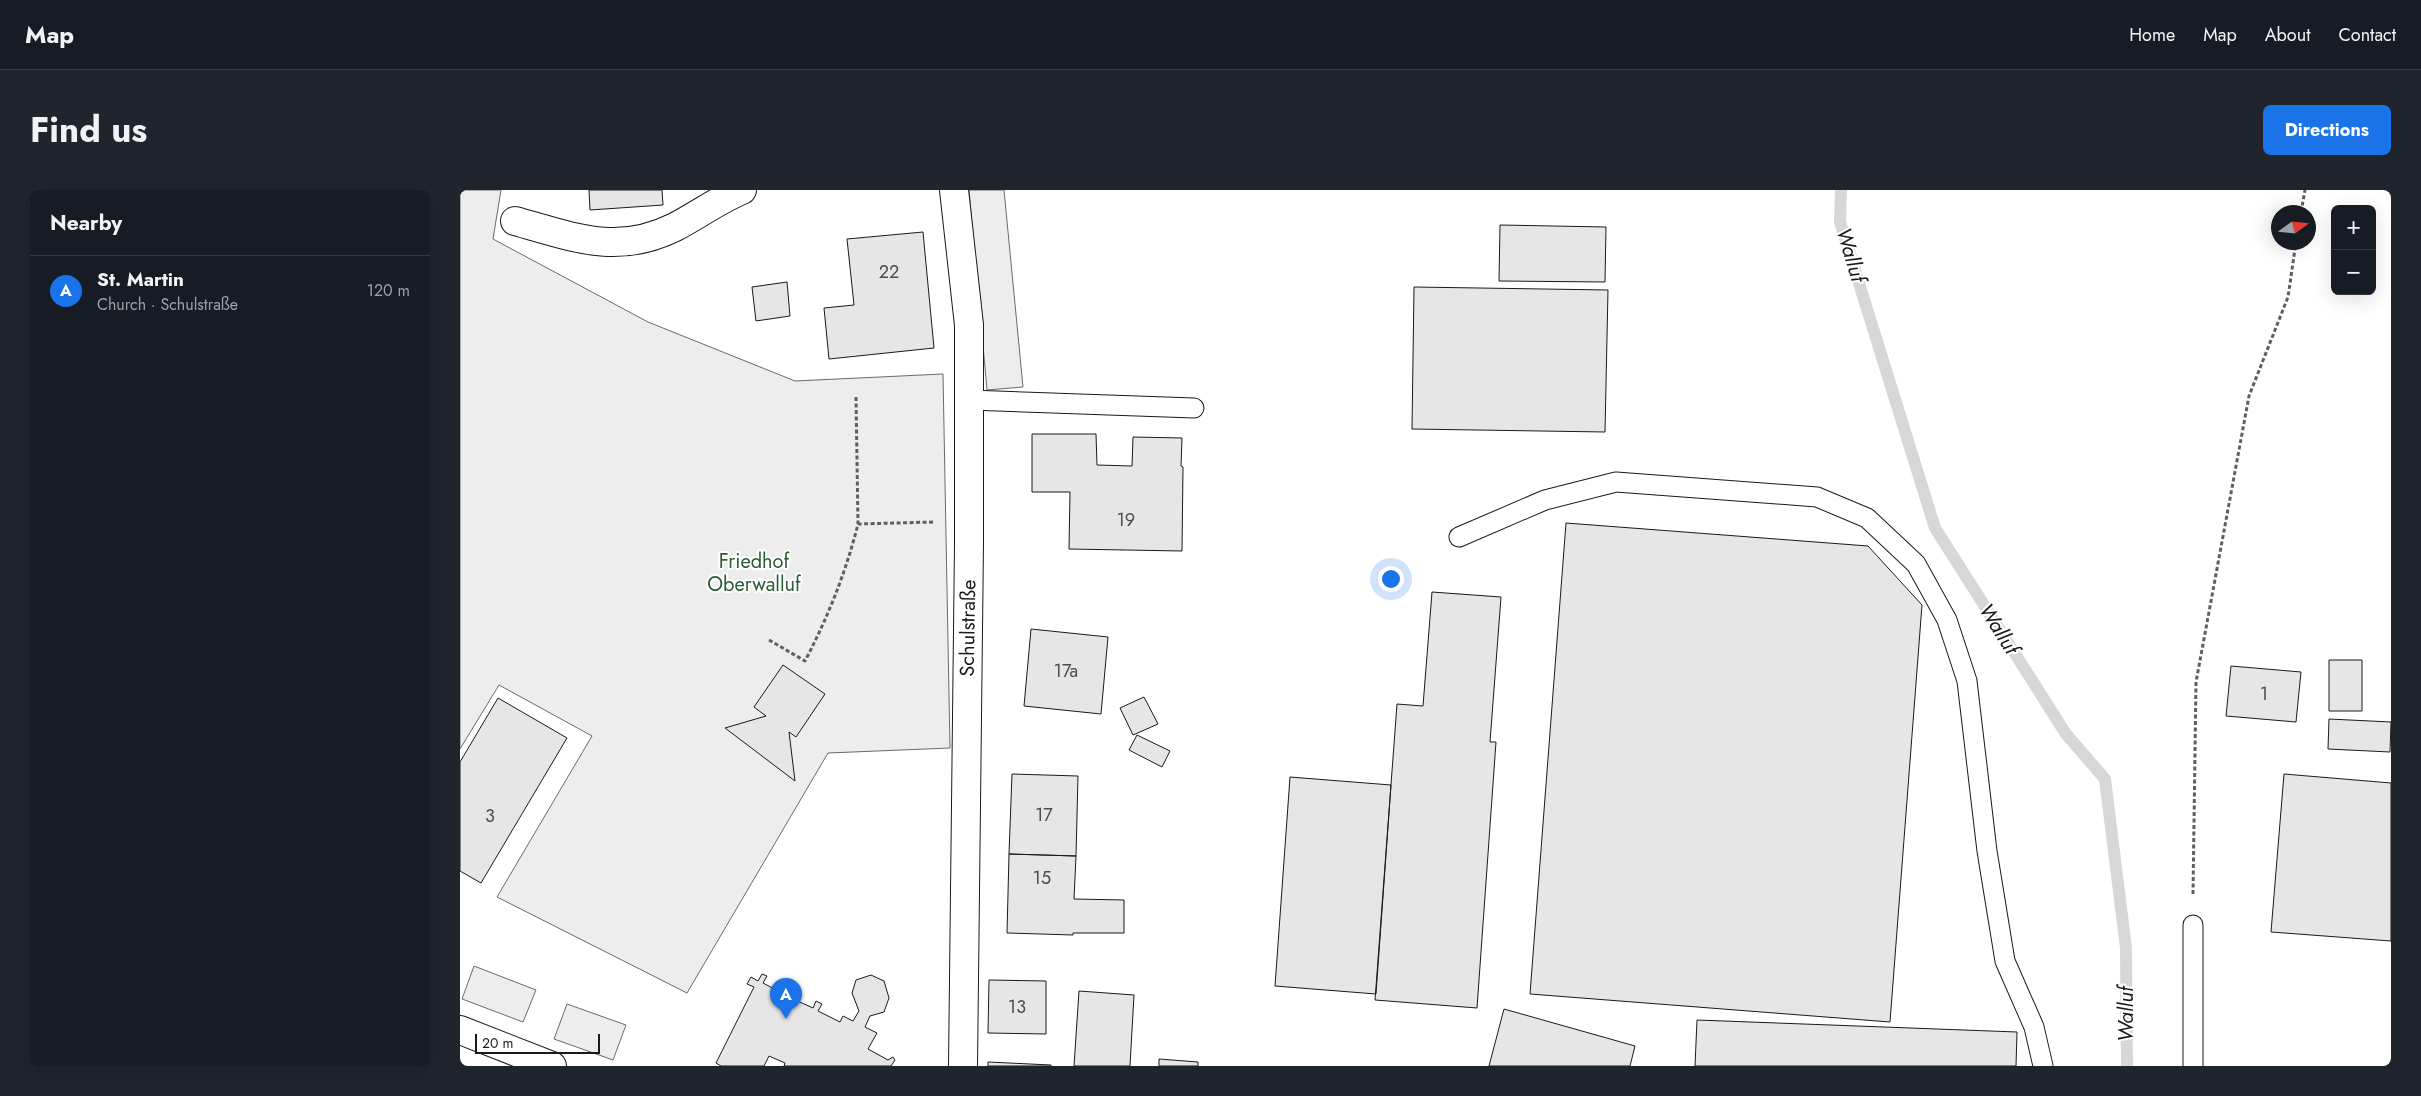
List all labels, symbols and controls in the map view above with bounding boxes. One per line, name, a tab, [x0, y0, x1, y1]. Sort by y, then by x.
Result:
text: Map	[25, 17, 74, 52]
text: Home	[2129, 22, 2175, 48]
text: Map	[2203, 22, 2237, 48]
text: About	[2265, 22, 2310, 48]
text: Contact	[2338, 22, 2396, 48]
text: Find us	[30, 105, 147, 155]
button: Directions	[2263, 105, 2391, 155]
north arrow	[2271, 205, 2316, 250]
map controls	[2331, 205, 2376, 295]
button: +	[2331, 205, 2376, 250]
text: Nearby	[50, 208, 122, 238]
water label: Walluf	[1829, 224, 1874, 289]
button: −	[2331, 250, 2376, 295]
house number: 22	[879, 259, 899, 285]
text: St. Martin	[97, 266, 184, 293]
text: A	[60, 279, 72, 302]
text: 120 m	[367, 279, 410, 302]
text: Church · Schulstraße	[97, 293, 238, 316]
house number: 19	[1117, 507, 1135, 533]
park label: Friedhof Oberwalluf	[707, 547, 802, 599]
your location	[1378, 566, 1404, 592]
street label: Schulstraße	[953, 579, 983, 677]
water label: Walluf	[1972, 597, 2028, 663]
house number: 17a	[1054, 658, 1078, 684]
house number: 1	[2260, 681, 2268, 707]
house number: 17	[1035, 802, 1053, 828]
house number: 3	[485, 803, 495, 829]
house number: 15	[1033, 865, 1051, 891]
pin: A	[770, 978, 802, 1019]
water label: Walluf	[2111, 983, 2141, 1042]
house number: 13	[1008, 994, 1026, 1020]
scale bar	[475, 1031, 600, 1054]
text: 20 m	[482, 1033, 514, 1053]

